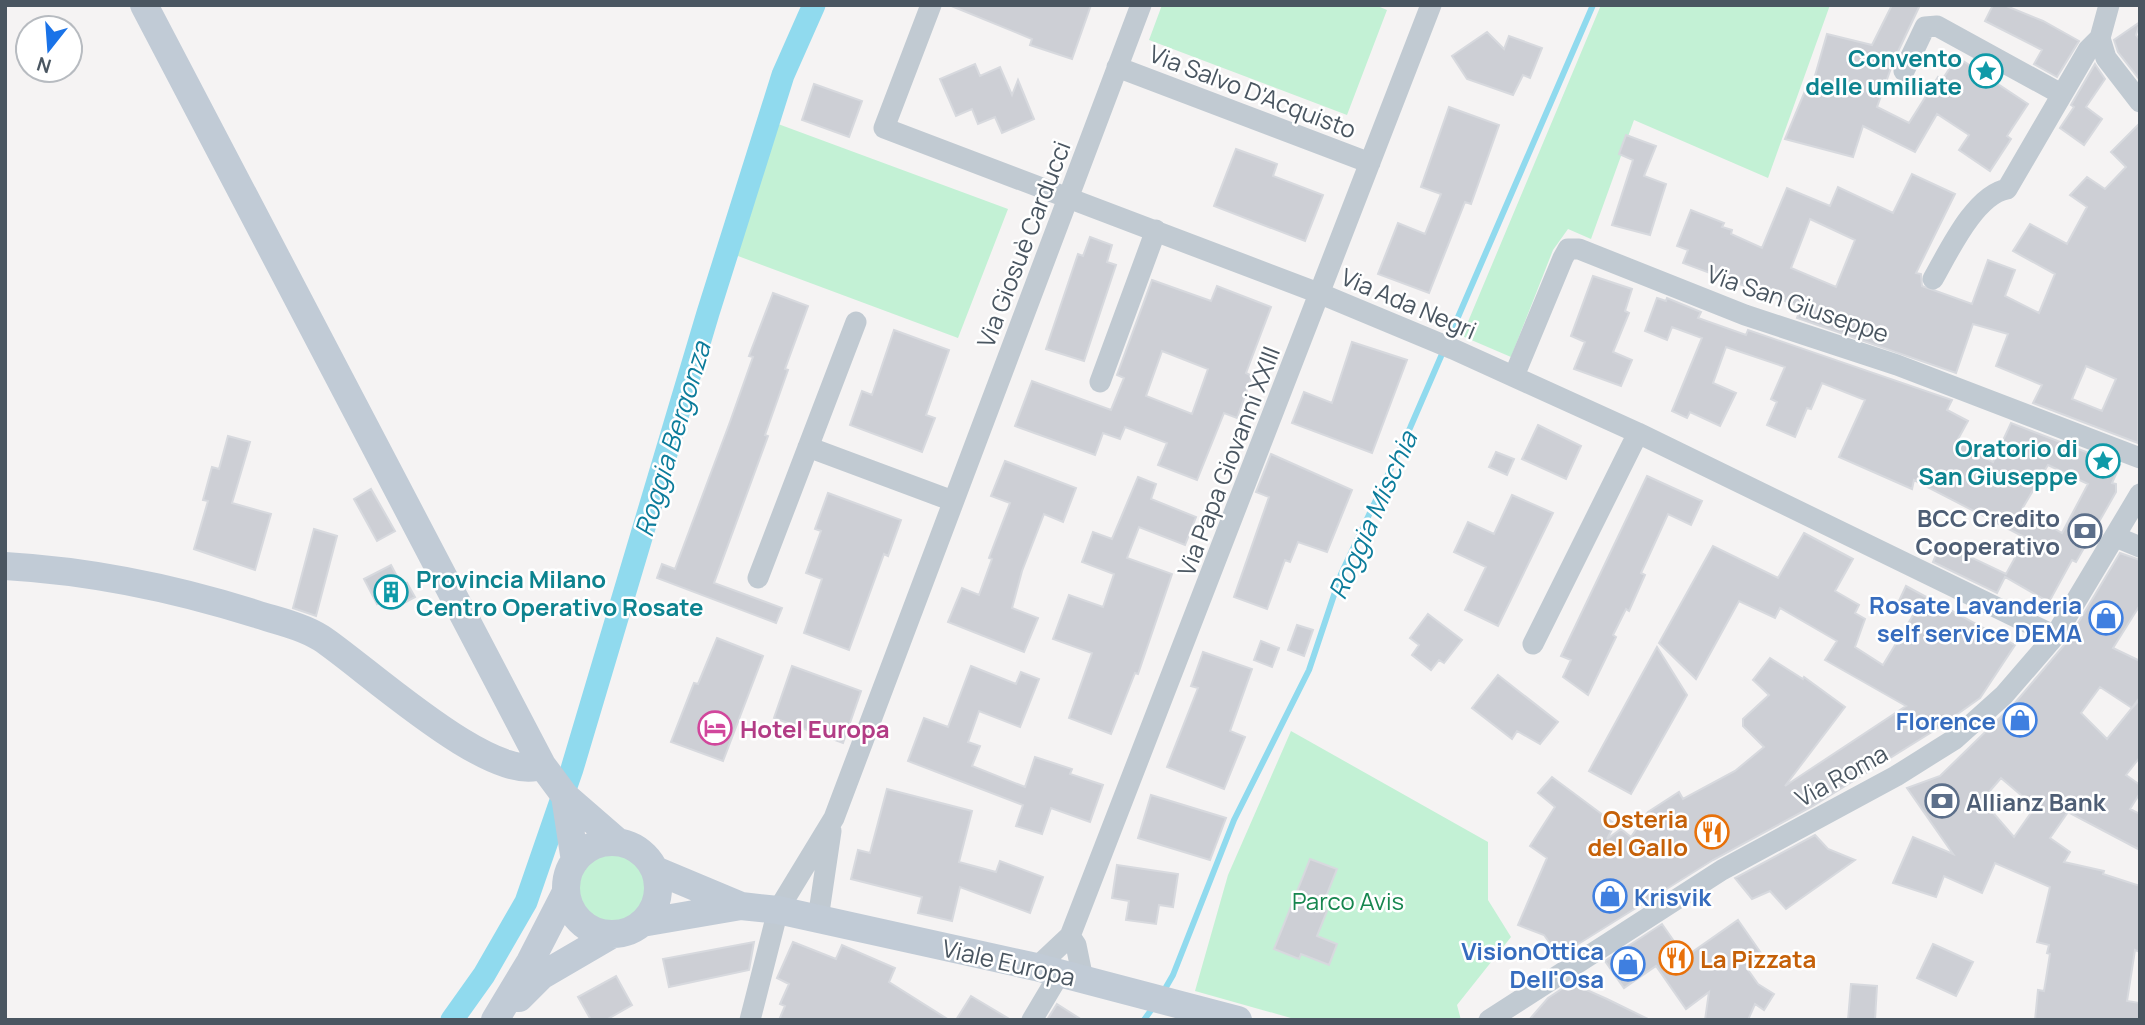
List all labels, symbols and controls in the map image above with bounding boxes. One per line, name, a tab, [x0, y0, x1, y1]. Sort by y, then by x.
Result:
north arrow	[14, 14, 84, 84]
street label: Via Salvo D'Acquisto	[1145, 36, 1361, 146]
place label: Convento delle umiliate	[1805, 41, 1962, 102]
text: N	[34, 51, 54, 80]
place icon: Convento delle umiliate	[1967, 52, 2005, 90]
street label: Via Giosuè Carducci	[968, 136, 1078, 352]
street label: Via San Giuseppe	[1703, 256, 1893, 350]
street label: Via Ada Negri	[1336, 260, 1482, 346]
water label: Roggia Bergonza	[625, 336, 719, 541]
street label: Via Papa Giovanni XXIII	[1169, 342, 1287, 580]
water label: Roggia Mischia	[1319, 424, 1426, 605]
place label: Oratorio di San Giuseppe	[1918, 431, 2078, 492]
place icon: Oratorio di San Giuseppe	[2084, 442, 2122, 480]
place label: BCC Credito Cooperativo	[1916, 501, 2060, 562]
bank icon: BCC Credito Cooperativo	[2066, 512, 2104, 550]
place label: Provincia Milano Centro Operativo Rosate	[416, 562, 703, 623]
building icon: Provincia Milano Centro Operativo Rosate	[372, 573, 410, 611]
place label: Rosate Lavanderia self service DEMA	[1869, 588, 2082, 649]
shop icon: Rosate Lavanderia self service DEMA	[2087, 599, 2125, 637]
shop icon: Florence	[2001, 701, 2039, 739]
place label: Florence	[1896, 704, 1996, 737]
hotel icon: Hotel Europa	[696, 709, 734, 747]
place label: Hotel Europa	[740, 712, 890, 745]
street label: Via Roma	[1789, 736, 1893, 814]
bank icon: Allianz Bank	[1923, 782, 1961, 820]
place label: Allianz Bank	[1966, 785, 2107, 818]
place label: Osteria del Gallo	[1588, 802, 1688, 863]
restaurant icon: Osteria del Gallo	[1693, 813, 1731, 851]
shop icon: Krisvik	[1591, 877, 1629, 915]
place label: Krisvik	[1634, 880, 1712, 913]
park label: Parco Avis	[1292, 884, 1404, 917]
street label: Viale Europa	[939, 931, 1079, 993]
place label: VisionOttica Dell'Osa	[1461, 934, 1604, 995]
restaurant icon: La Pizzata	[1657, 939, 1695, 977]
place label: La Pizzata	[1700, 942, 1816, 975]
shop icon: VisionOttica Dell'Osa	[1609, 945, 1647, 983]

